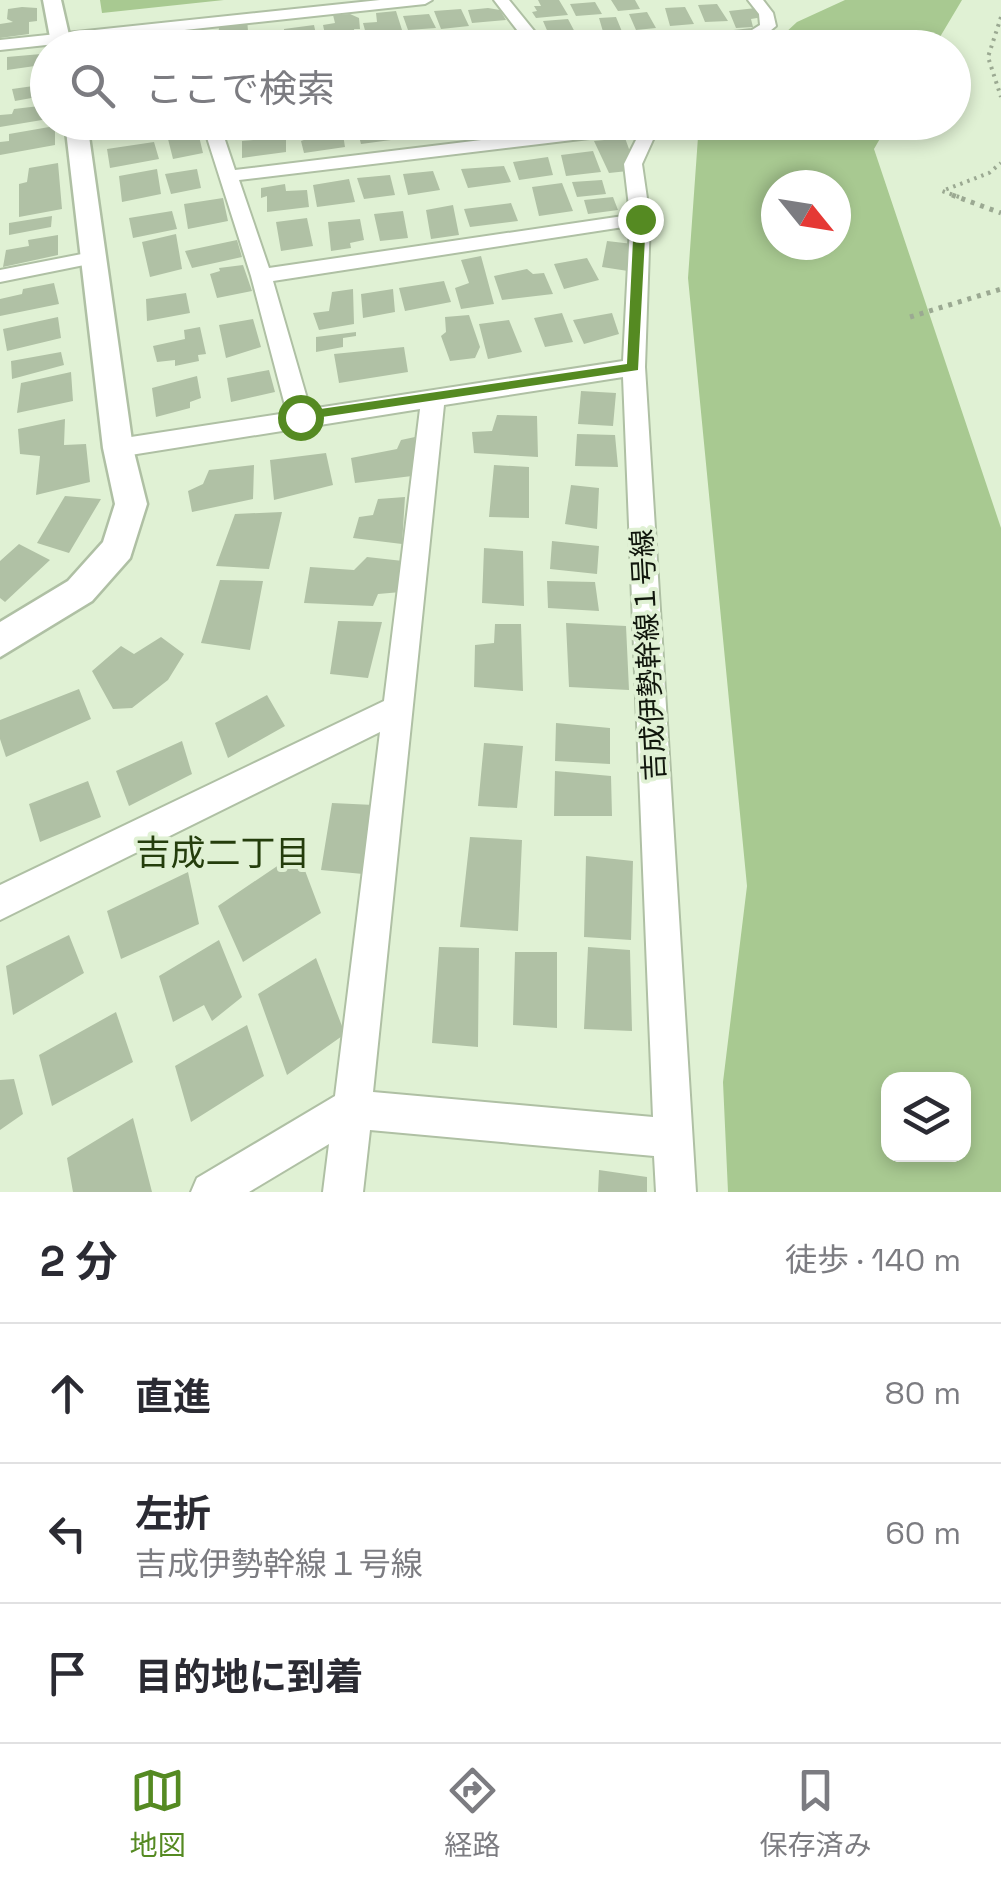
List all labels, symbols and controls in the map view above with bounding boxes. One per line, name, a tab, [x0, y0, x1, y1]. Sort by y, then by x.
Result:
search box	[30, 30, 971, 140]
icon: search	[65, 58, 120, 113]
text: ここで検索	[145, 65, 335, 113]
north arrow	[761, 170, 851, 260]
route end	[618, 197, 664, 243]
route start	[278, 395, 324, 441]
street label: 吉成伊勢幹線１号線	[623, 528, 673, 782]
district label: 吉成二丁目	[135, 831, 311, 875]
map controls	[881, 1072, 971, 1162]
button: layers	[881, 1072, 971, 1162]
text: 2 分	[40, 1235, 118, 1288]
text: 徒歩 · 140 m	[785, 1240, 961, 1280]
icon: ahead	[40, 1366, 95, 1421]
text: 直進	[135, 1373, 211, 1421]
text: 80 m	[885, 1373, 961, 1413]
text: 左折	[135, 1490, 211, 1538]
icon: left	[40, 1506, 95, 1561]
text: 60 m	[885, 1513, 961, 1553]
text: 吉成伊勢幹線１号線	[135, 1544, 423, 1584]
icon: arrive	[40, 1646, 95, 1701]
text: 目的地に到着	[135, 1653, 363, 1701]
tab: 地図	[129, 1763, 186, 1863]
tab: 経路	[444, 1763, 501, 1863]
tab: 保存済み	[759, 1763, 872, 1863]

